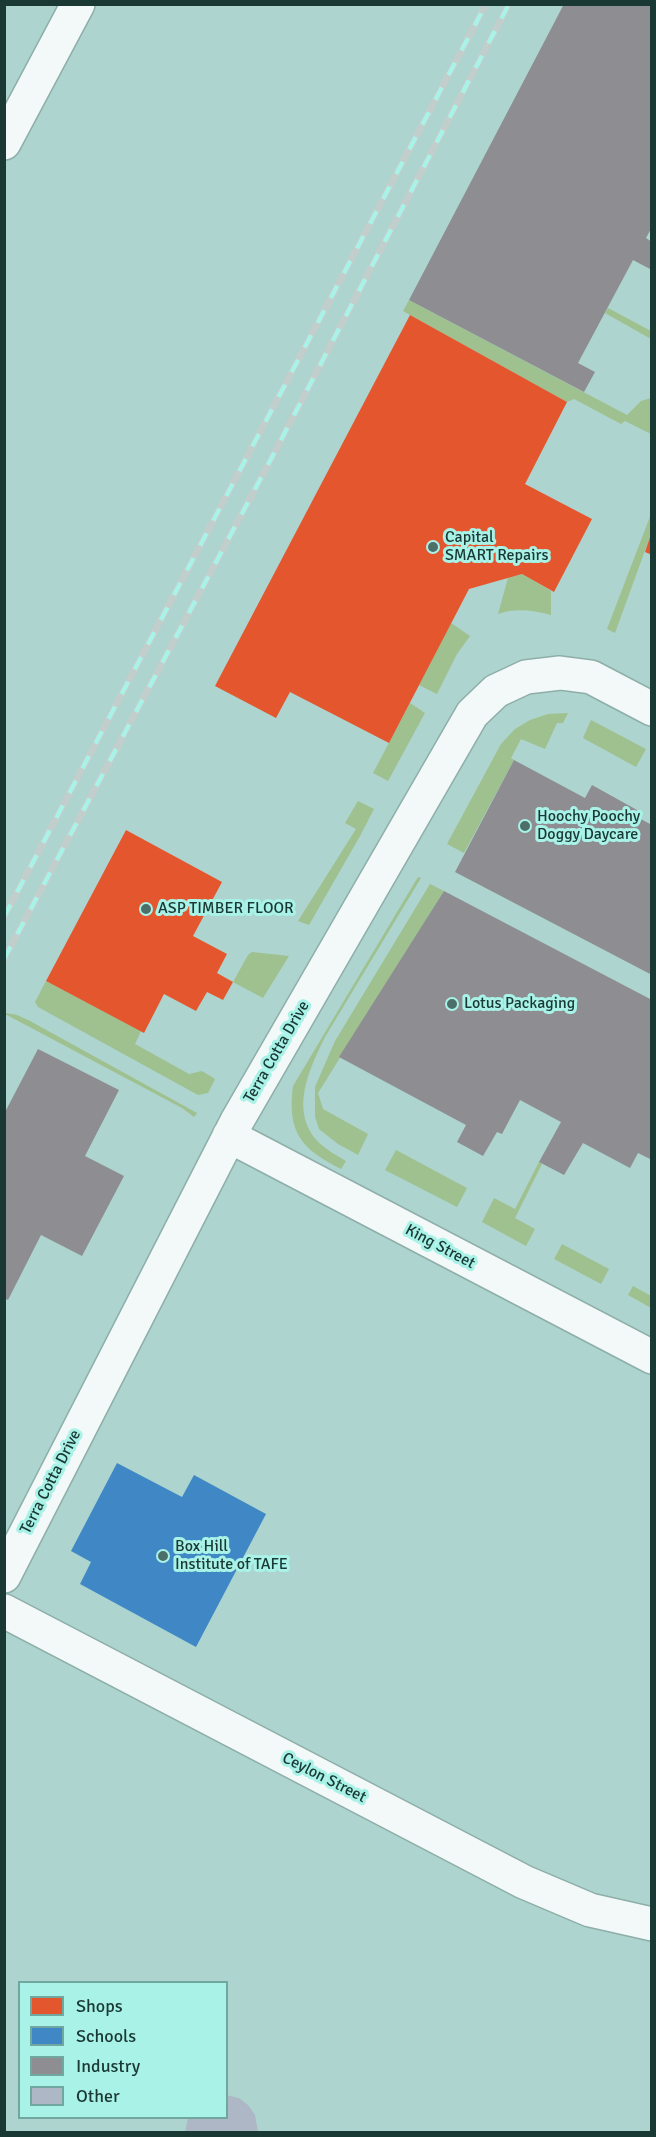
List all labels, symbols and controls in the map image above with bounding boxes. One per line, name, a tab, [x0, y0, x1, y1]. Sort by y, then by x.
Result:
place label: Capital SMART Repairs	[445, 528, 548, 566]
marker: Capital SMART Repairs	[426, 540, 440, 554]
place label: Hoochy Poochy Doggy Daycare	[537, 807, 640, 845]
marker: Hoochy Poochy Doggy Daycare	[518, 819, 532, 833]
place label: ASP TIMBER FLOOR	[158, 899, 294, 919]
marker: ASP TIMBER FLOOR	[139, 902, 153, 916]
place label: Lotus Packaging	[464, 994, 575, 1014]
marker: Lotus Packaging	[445, 997, 459, 1011]
street label: Terra Cotta Drive	[240, 998, 314, 1106]
street label: King Street	[402, 1221, 478, 1273]
street label: Terra Cotta Drive	[17, 1427, 85, 1537]
place label: Box Hill Institute of TAFE	[175, 1537, 288, 1575]
marker: Box Hill Institute of TAFE	[156, 1549, 170, 1563]
street label: Ceylon Street	[279, 1749, 369, 1807]
legend	[18, 1981, 228, 2119]
text: Shops	[76, 1995, 123, 2017]
text: Schools	[76, 2025, 136, 2047]
text: Industry	[76, 2055, 140, 2077]
text: Other	[76, 2085, 120, 2107]

